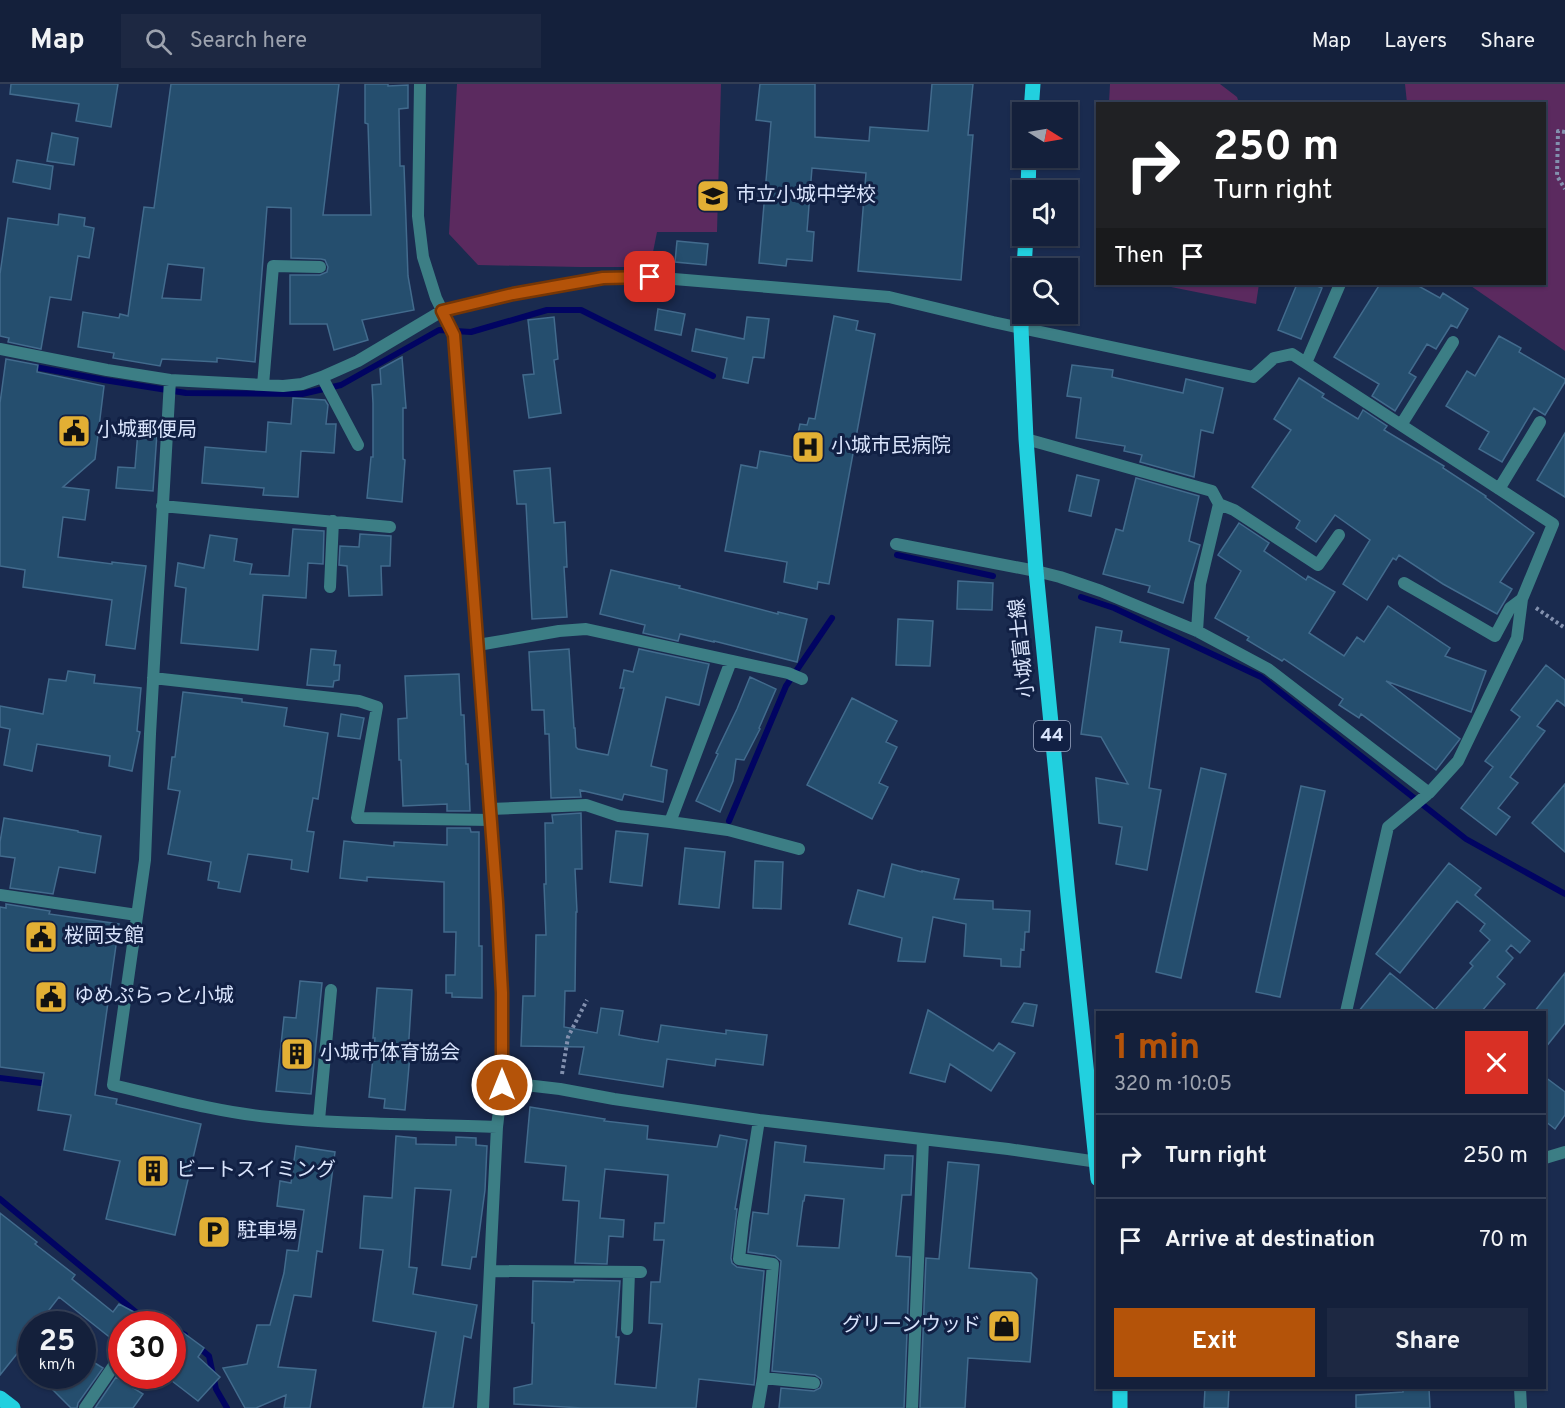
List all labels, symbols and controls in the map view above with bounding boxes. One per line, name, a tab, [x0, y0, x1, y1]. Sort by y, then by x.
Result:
search box	[121, 14, 541, 68]
text: Map	[30, 23, 85, 59]
icon: search	[142, 25, 175, 58]
text: Search here	[190, 28, 307, 55]
text: Map	[1312, 28, 1351, 55]
text: Layers	[1384, 28, 1447, 55]
text: Share	[1480, 28, 1535, 55]
north arrow	[1012, 102, 1078, 168]
map controls	[1012, 102, 1078, 324]
text: 250 m	[1213, 122, 1339, 175]
icon: right	[1114, 126, 1192, 204]
text: Turn right	[1213, 174, 1332, 208]
school or university icon: 市立小城中学校	[695, 178, 731, 214]
button: sound	[1012, 180, 1078, 246]
place label: 市立小城中学校	[736, 183, 876, 209]
icon: arrive	[1176, 240, 1209, 273]
text: Then	[1114, 243, 1164, 270]
pin	[624, 251, 675, 302]
button: search	[1012, 258, 1078, 324]
icon: arrive	[633, 260, 666, 293]
public building icon: 小城郵便局	[56, 413, 92, 449]
place label: 小城郵便局	[97, 418, 197, 444]
hospital icon: 小城市民病院	[790, 429, 826, 465]
place label: 小城市民病院	[831, 434, 951, 460]
street label: 小城富士線	[1005, 597, 1041, 699]
road number: 44	[1034, 721, 1070, 751]
public building icon: 桜岡支館	[23, 919, 59, 955]
place label: 桜岡支館	[64, 924, 144, 950]
public building icon: ゆめぷらっと小城	[33, 979, 69, 1015]
place label: ゆめぷらっと小城	[74, 984, 234, 1010]
text: 1 min	[1114, 1026, 1200, 1072]
button: close	[1465, 1031, 1528, 1094]
building icon: 小城市体育協会	[279, 1036, 315, 1072]
place label: 小城市体育協会	[320, 1041, 460, 1067]
position arrow	[470, 1053, 534, 1117]
text: 320 m · 10:05	[1114, 1072, 1232, 1098]
icon: right	[1114, 1140, 1147, 1173]
text: Turn right	[1165, 1143, 1267, 1170]
text: 250 m	[1463, 1143, 1528, 1170]
building icon: ビートスイミング	[135, 1153, 171, 1189]
place label: ビートスイミング	[176, 1158, 336, 1184]
parking icon: 駐車場	[196, 1214, 232, 1250]
place label: 駐車場	[237, 1219, 297, 1245]
icon: arrive	[1114, 1224, 1147, 1257]
text: Arrive at destination	[1165, 1227, 1375, 1254]
text: 70 m	[1479, 1227, 1528, 1254]
shop icon: グリーンウッド	[986, 1308, 1022, 1344]
button: Exit	[1114, 1308, 1315, 1377]
button: Share	[1327, 1308, 1528, 1377]
speed limit sign: 30	[108, 1311, 186, 1389]
place label: グリーンウッド	[842, 1313, 981, 1339]
text: 25	[39, 1324, 75, 1361]
text: km/h	[39, 1356, 75, 1375]

